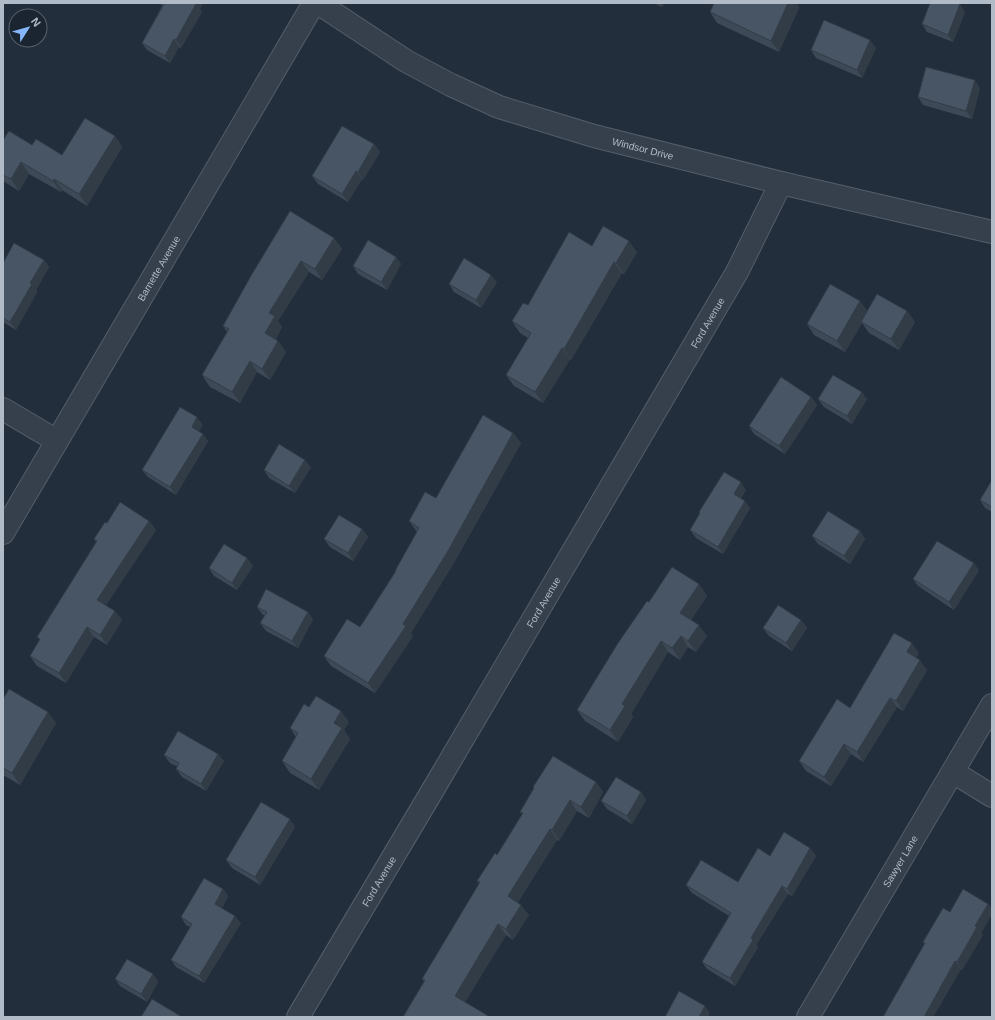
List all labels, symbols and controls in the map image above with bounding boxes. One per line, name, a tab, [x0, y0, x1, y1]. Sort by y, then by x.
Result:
north arrow	[8, 8, 48, 48]
text: N	[29, 15, 43, 29]
street label: Windsor Drive	[611, 135, 675, 161]
street label: Barnette Avenue	[135, 233, 182, 303]
street label: Ford Avenue	[688, 295, 727, 350]
street label: Ford Avenue	[524, 574, 562, 629]
street label: Sawyer Lane	[880, 833, 920, 889]
street label: Ford Avenue	[360, 854, 398, 908]

